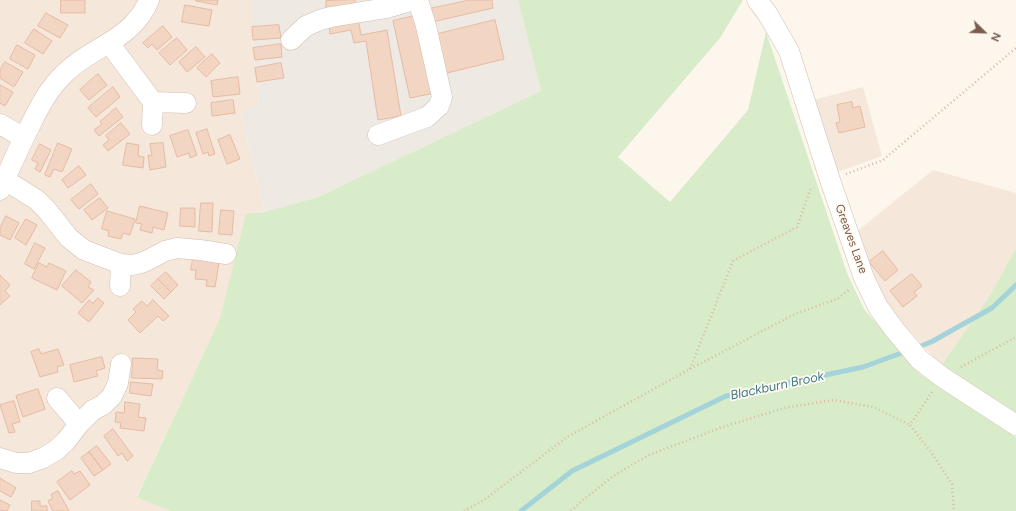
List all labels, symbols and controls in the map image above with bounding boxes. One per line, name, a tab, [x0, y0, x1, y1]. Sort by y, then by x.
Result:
north arrow	[964, 12, 1004, 52]
text: N	[988, 30, 1003, 43]
street label: Greaves Lane	[832, 202, 870, 276]
water label: Blackburn Brook	[729, 368, 825, 404]

